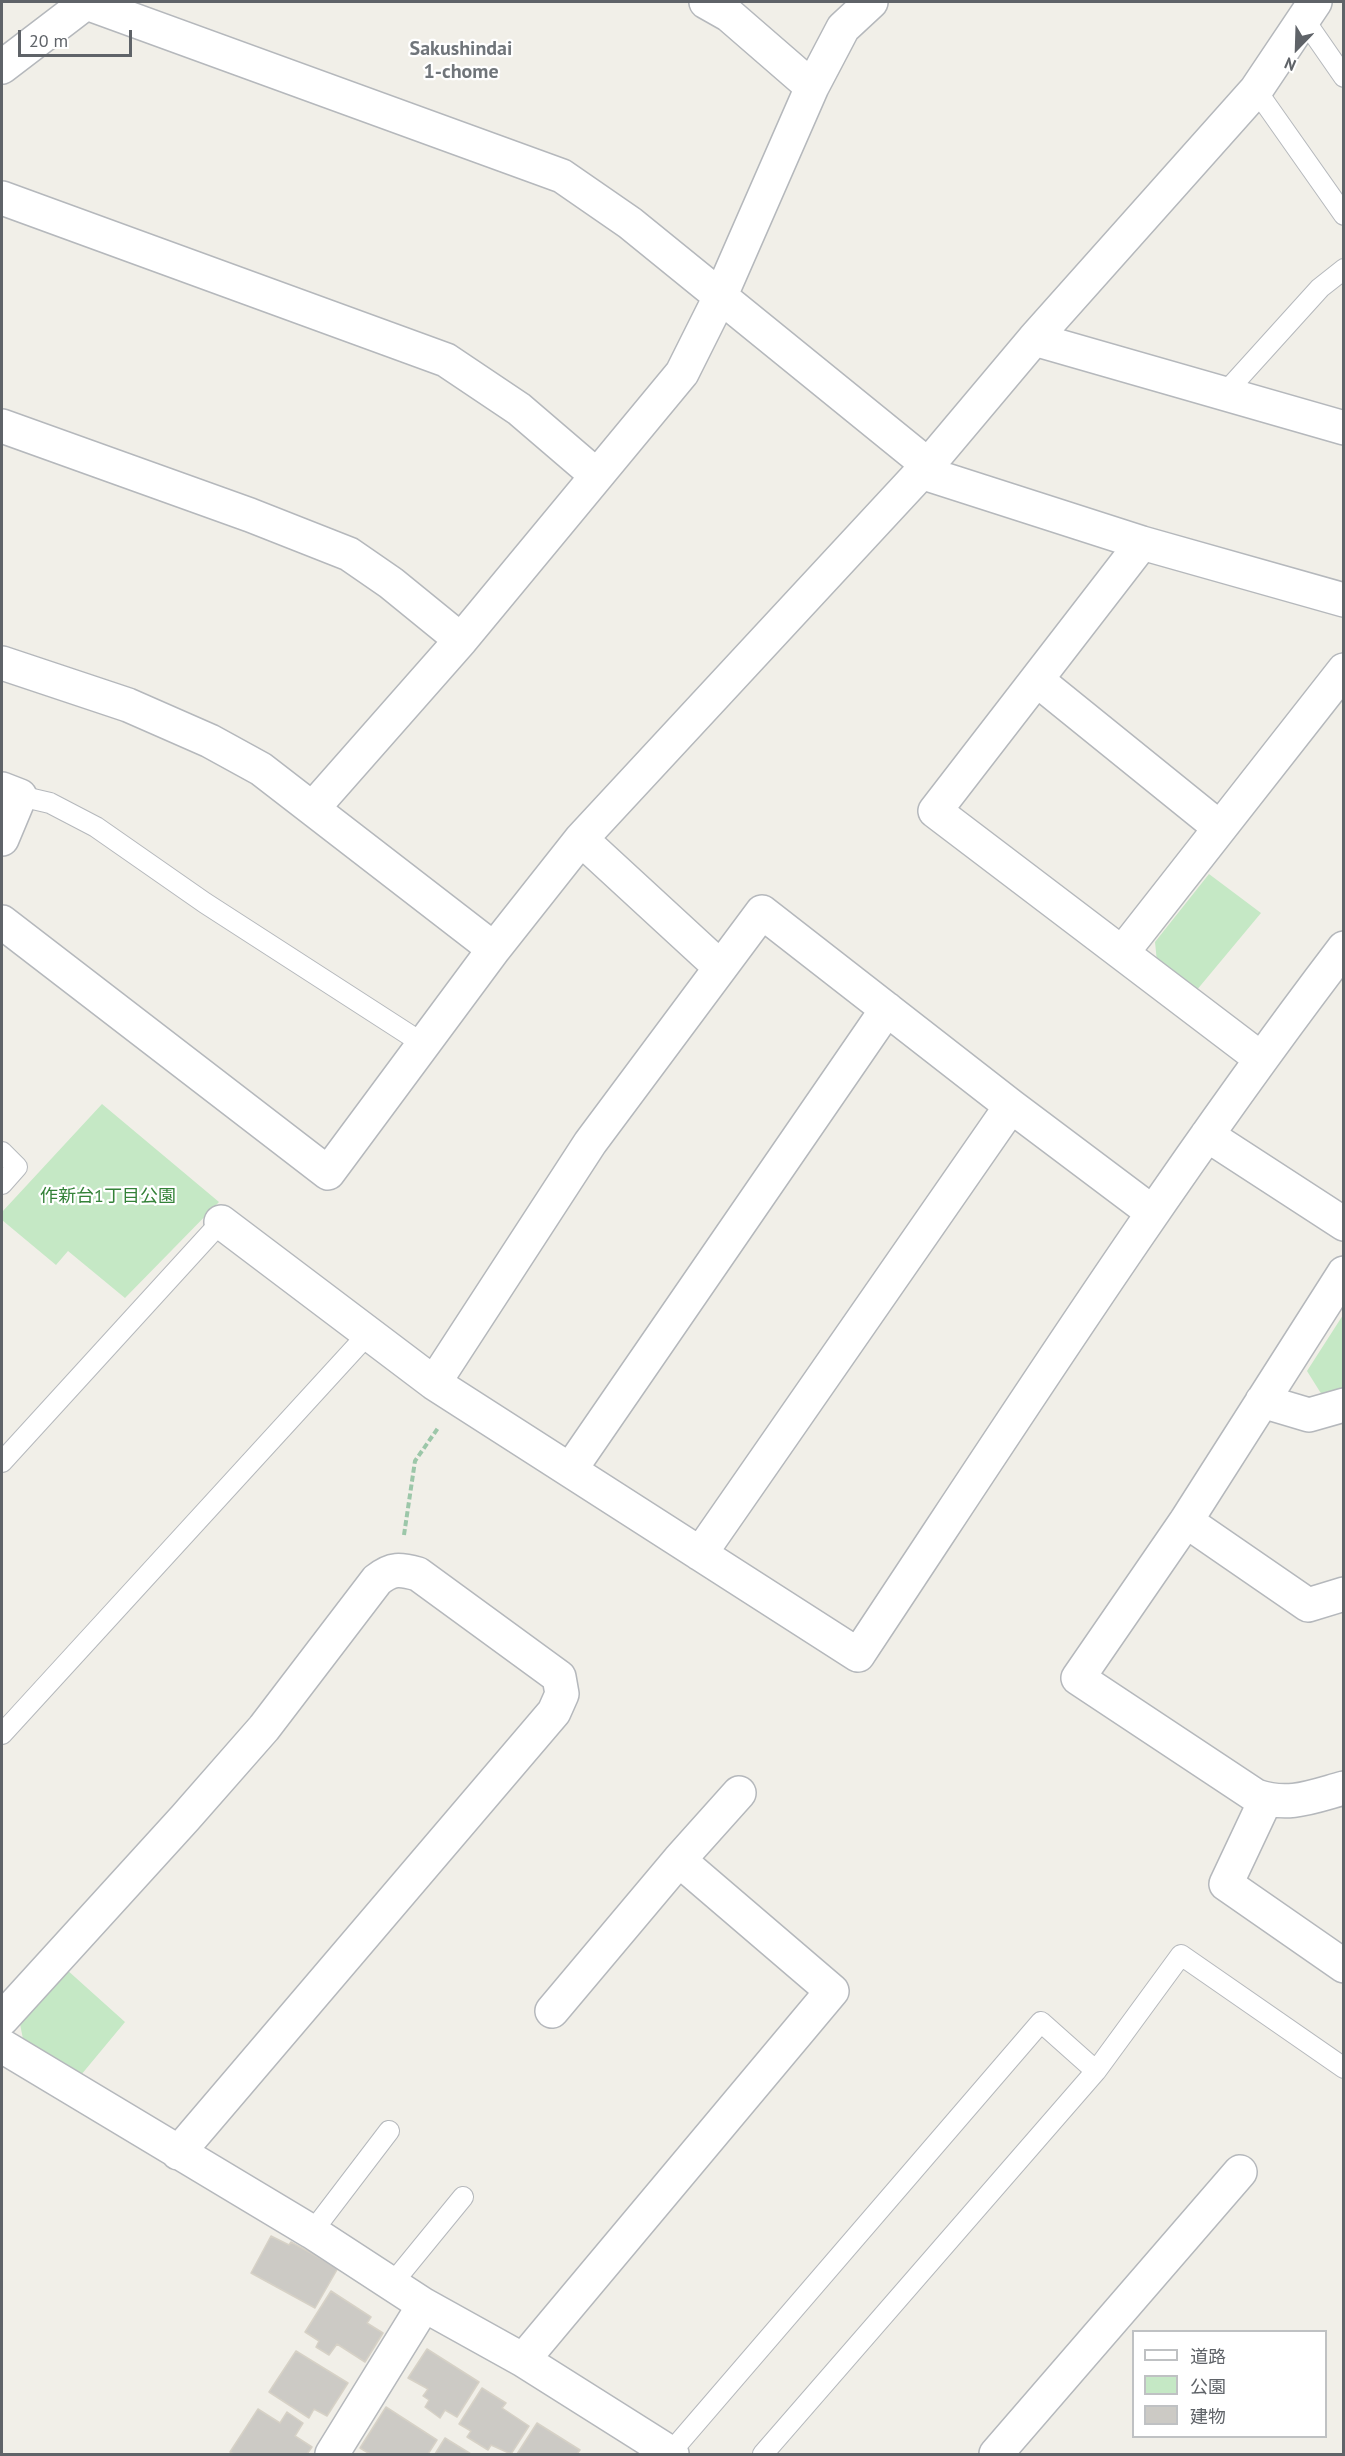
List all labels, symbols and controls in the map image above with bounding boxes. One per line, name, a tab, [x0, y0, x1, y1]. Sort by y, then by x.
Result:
scale bar	[21, 18, 135, 56]
north arrow	[1267, 18, 1327, 78]
text: 20 m	[29, 29, 68, 52]
district label: Sakushindai 1-chome	[410, 37, 512, 84]
text: N	[1281, 53, 1299, 76]
park label: 作新台1丁目公園	[40, 1186, 176, 1208]
legend	[1132, 2330, 1327, 2438]
text: 道路	[1190, 2345, 1226, 2368]
text: 公園	[1190, 2375, 1226, 2398]
text: 建物	[1190, 2405, 1226, 2428]

